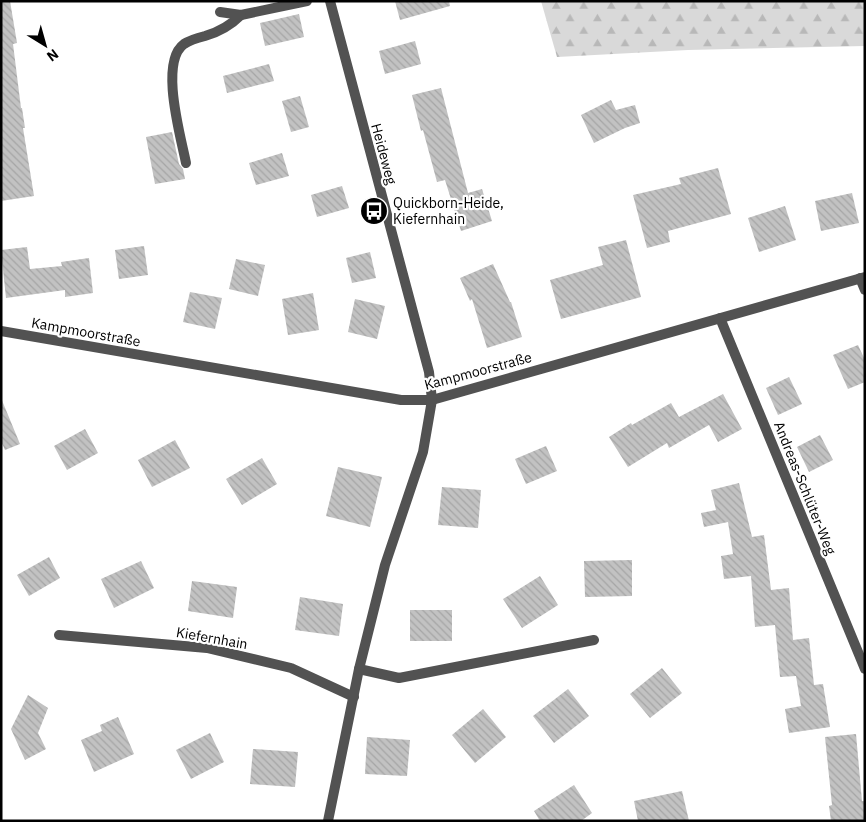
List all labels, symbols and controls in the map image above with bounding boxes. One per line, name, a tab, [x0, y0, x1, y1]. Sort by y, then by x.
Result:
north arrow	[20, 20, 70, 70]
text: N	[43, 45, 62, 66]
street label: Heideweg	[367, 121, 401, 187]
place label: Quickborn-Heide, Kiefernhain	[393, 194, 504, 228]
bus stop icon: Quickborn-Heide, Kiefernhain	[359, 196, 389, 226]
street label: Kampmoorstraße	[30, 314, 142, 350]
street label: Kampmoorstraße	[422, 348, 534, 394]
street label: Andreas-Schlüter-Weg	[770, 419, 840, 558]
street label: Kiefernhain	[175, 623, 249, 653]

